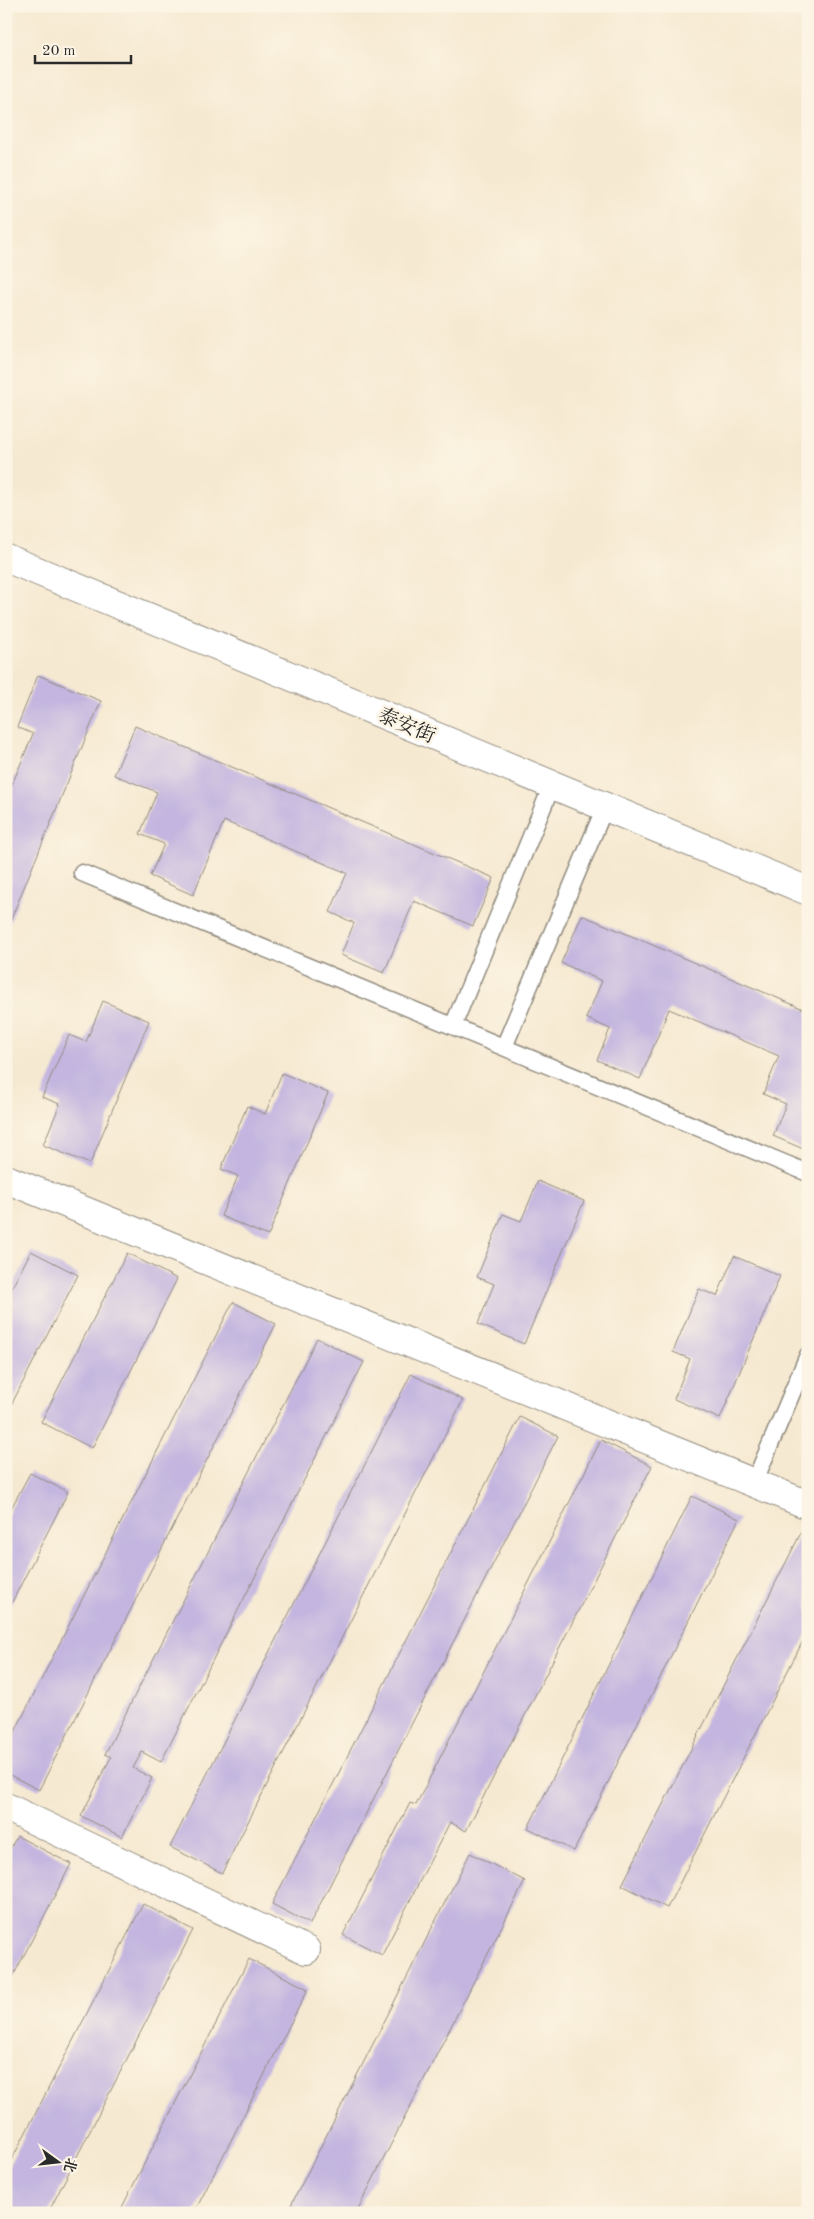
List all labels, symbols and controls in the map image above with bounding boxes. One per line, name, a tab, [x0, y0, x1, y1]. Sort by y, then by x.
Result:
scale bar	[35, 32, 131, 64]
text: 20 m	[42, 44, 76, 59]
street label: 泰安街	[375, 703, 439, 748]
north arrow	[32, 2136, 82, 2186]
text: 北	[61, 2157, 79, 2174]

